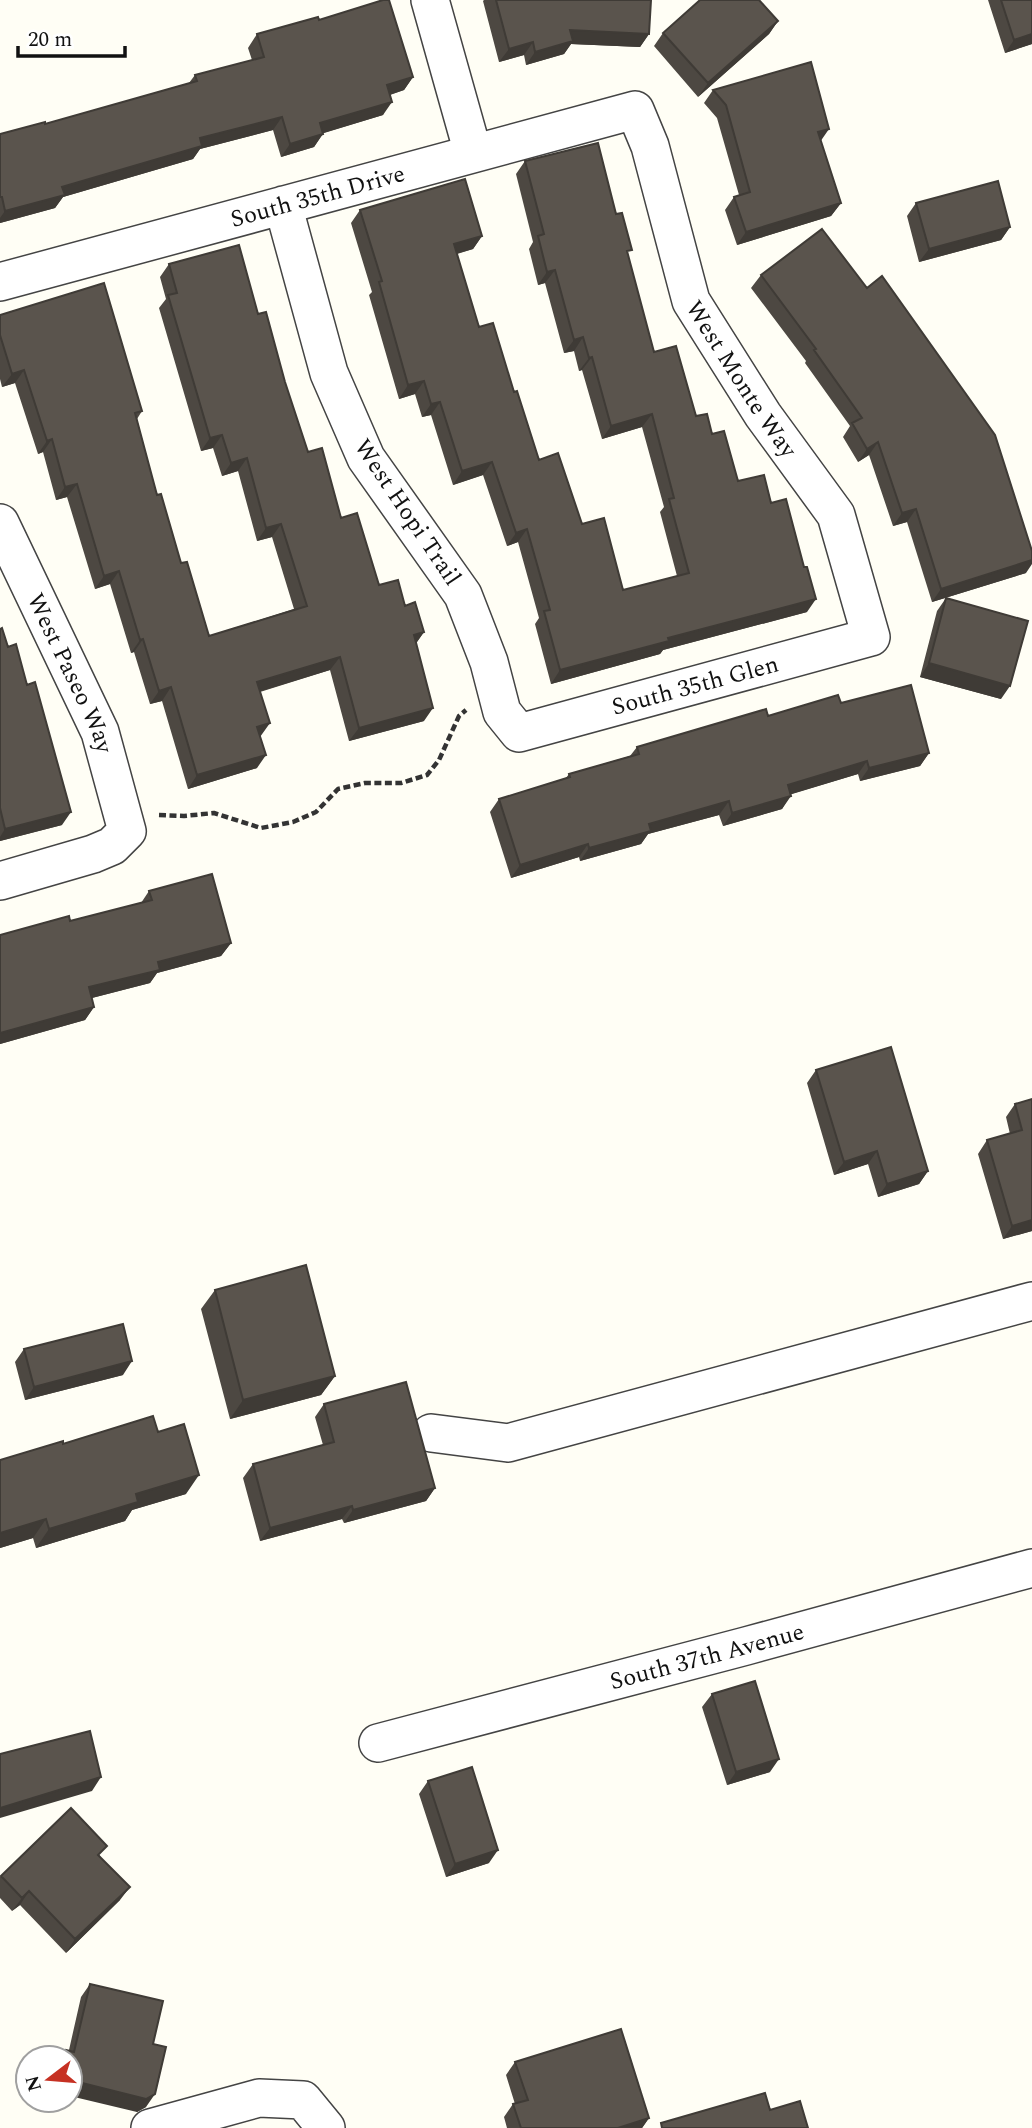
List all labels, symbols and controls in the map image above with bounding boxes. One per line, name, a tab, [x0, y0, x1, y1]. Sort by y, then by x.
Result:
scale bar	[18, 14, 124, 58]
text: 20 m	[28, 24, 72, 56]
street label: South 35th Drive	[227, 156, 409, 238]
street label: West Monte Way	[676, 294, 806, 467]
street label: West Hopi Trail	[345, 432, 470, 593]
street label: West Paseo Way	[17, 587, 122, 759]
street label: South 35th Glen	[608, 646, 783, 726]
street label: South 37th Avenue	[606, 1614, 808, 1700]
north arrow	[14, 2044, 84, 2114]
text: N	[18, 2072, 50, 2095]

